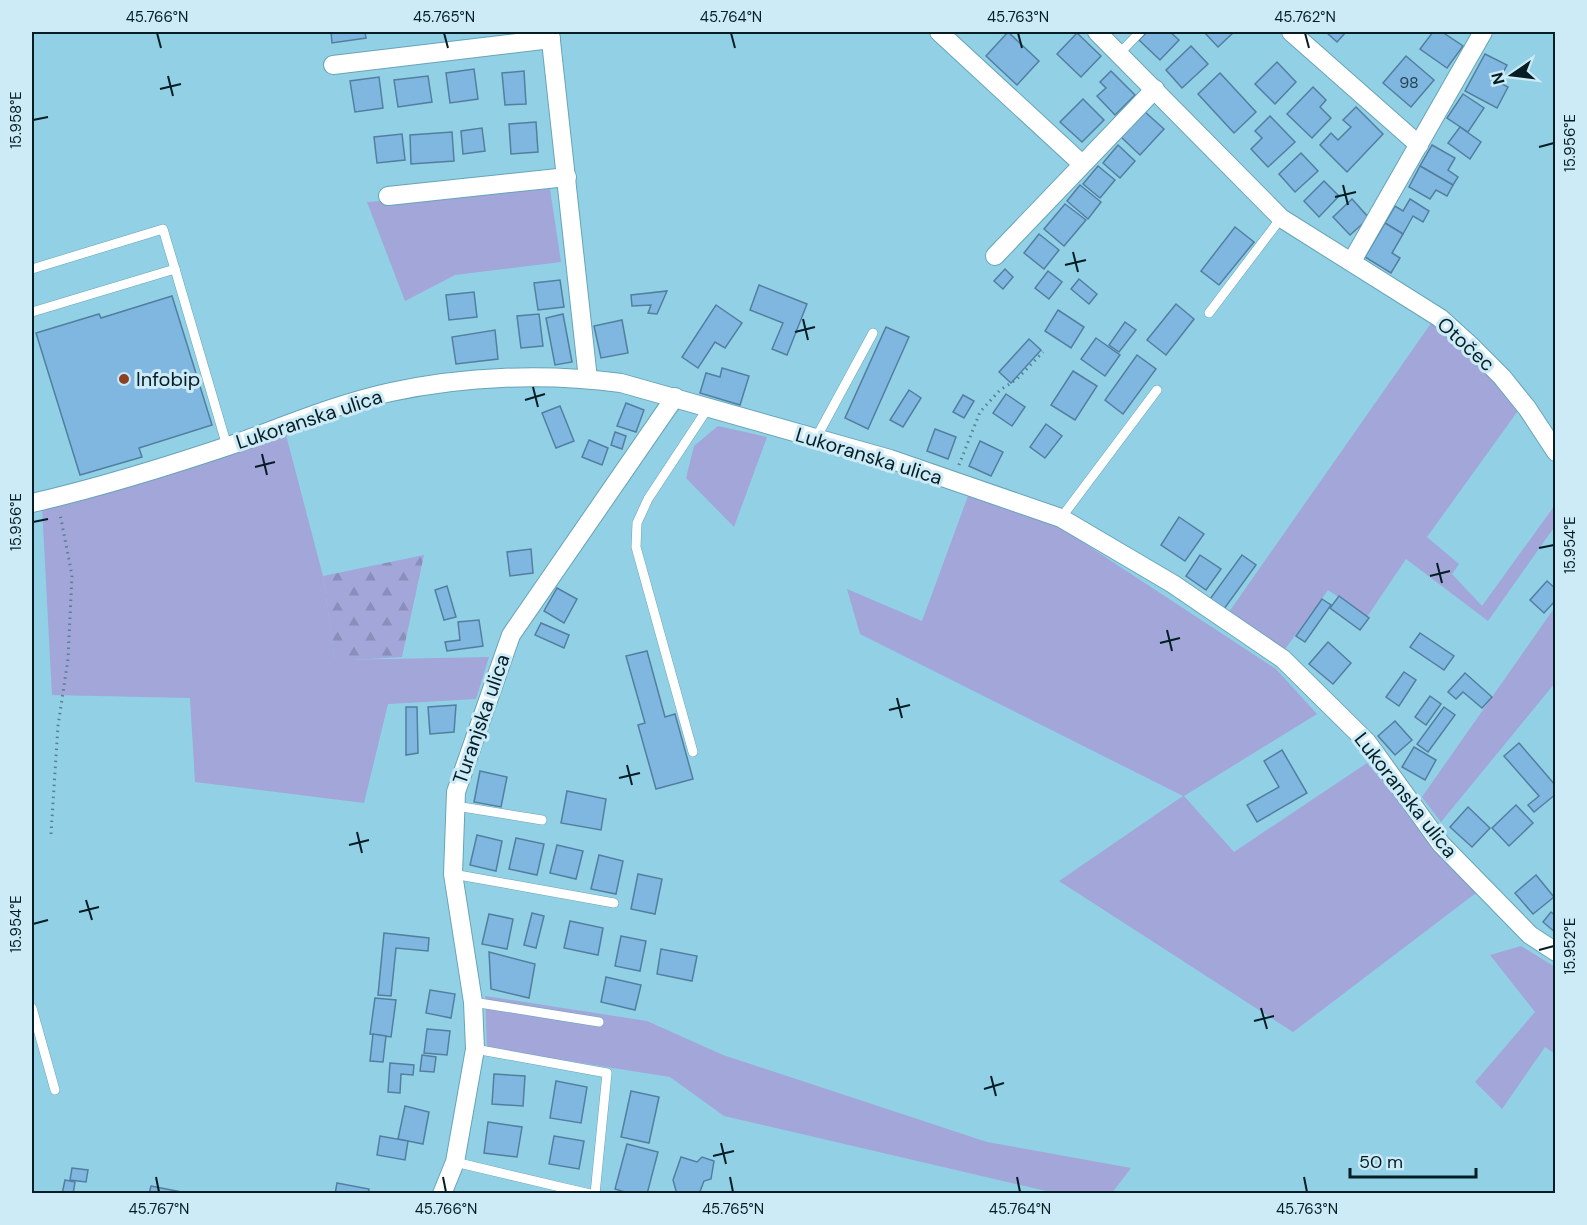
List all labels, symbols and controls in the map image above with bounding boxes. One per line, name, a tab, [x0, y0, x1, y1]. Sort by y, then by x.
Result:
text: 45.766°N	[126, 7, 188, 27]
text: 45.765°N	[413, 7, 475, 27]
text: 45.764°N	[700, 7, 762, 27]
text: 45.763°N	[987, 7, 1049, 27]
text: 45.762°N	[1274, 7, 1336, 27]
north arrow	[1482, 45, 1542, 105]
text: N	[1486, 70, 1510, 87]
house number: 98	[1399, 72, 1419, 93]
text: 15.958°E	[6, 91, 26, 149]
text: 15.956°E	[1560, 114, 1580, 172]
street label: Otočec	[1432, 311, 1500, 377]
place label: Infobip	[136, 366, 200, 392]
marker: Infobip	[117, 372, 131, 386]
street label: Lukoranska ulica	[233, 383, 385, 455]
street label: Lukoranska ulica	[792, 421, 946, 491]
text: 15.956°E	[6, 493, 26, 551]
text: 15.954°E	[1560, 516, 1580, 574]
street label: Turanjska ulica	[447, 651, 515, 787]
street label: Lukoranska ulica	[1349, 727, 1463, 863]
text: 15.954°E	[6, 895, 26, 953]
text: 15.952°E	[1560, 918, 1580, 974]
scale bar	[1350, 1141, 1476, 1179]
text: 50 m	[1359, 1150, 1403, 1174]
text: 45.767°N	[129, 1199, 189, 1219]
text: 45.766°N	[415, 1199, 477, 1219]
text: 45.765°N	[702, 1199, 764, 1219]
text: 45.764°N	[989, 1199, 1051, 1219]
text: 45.763°N	[1276, 1199, 1338, 1219]

